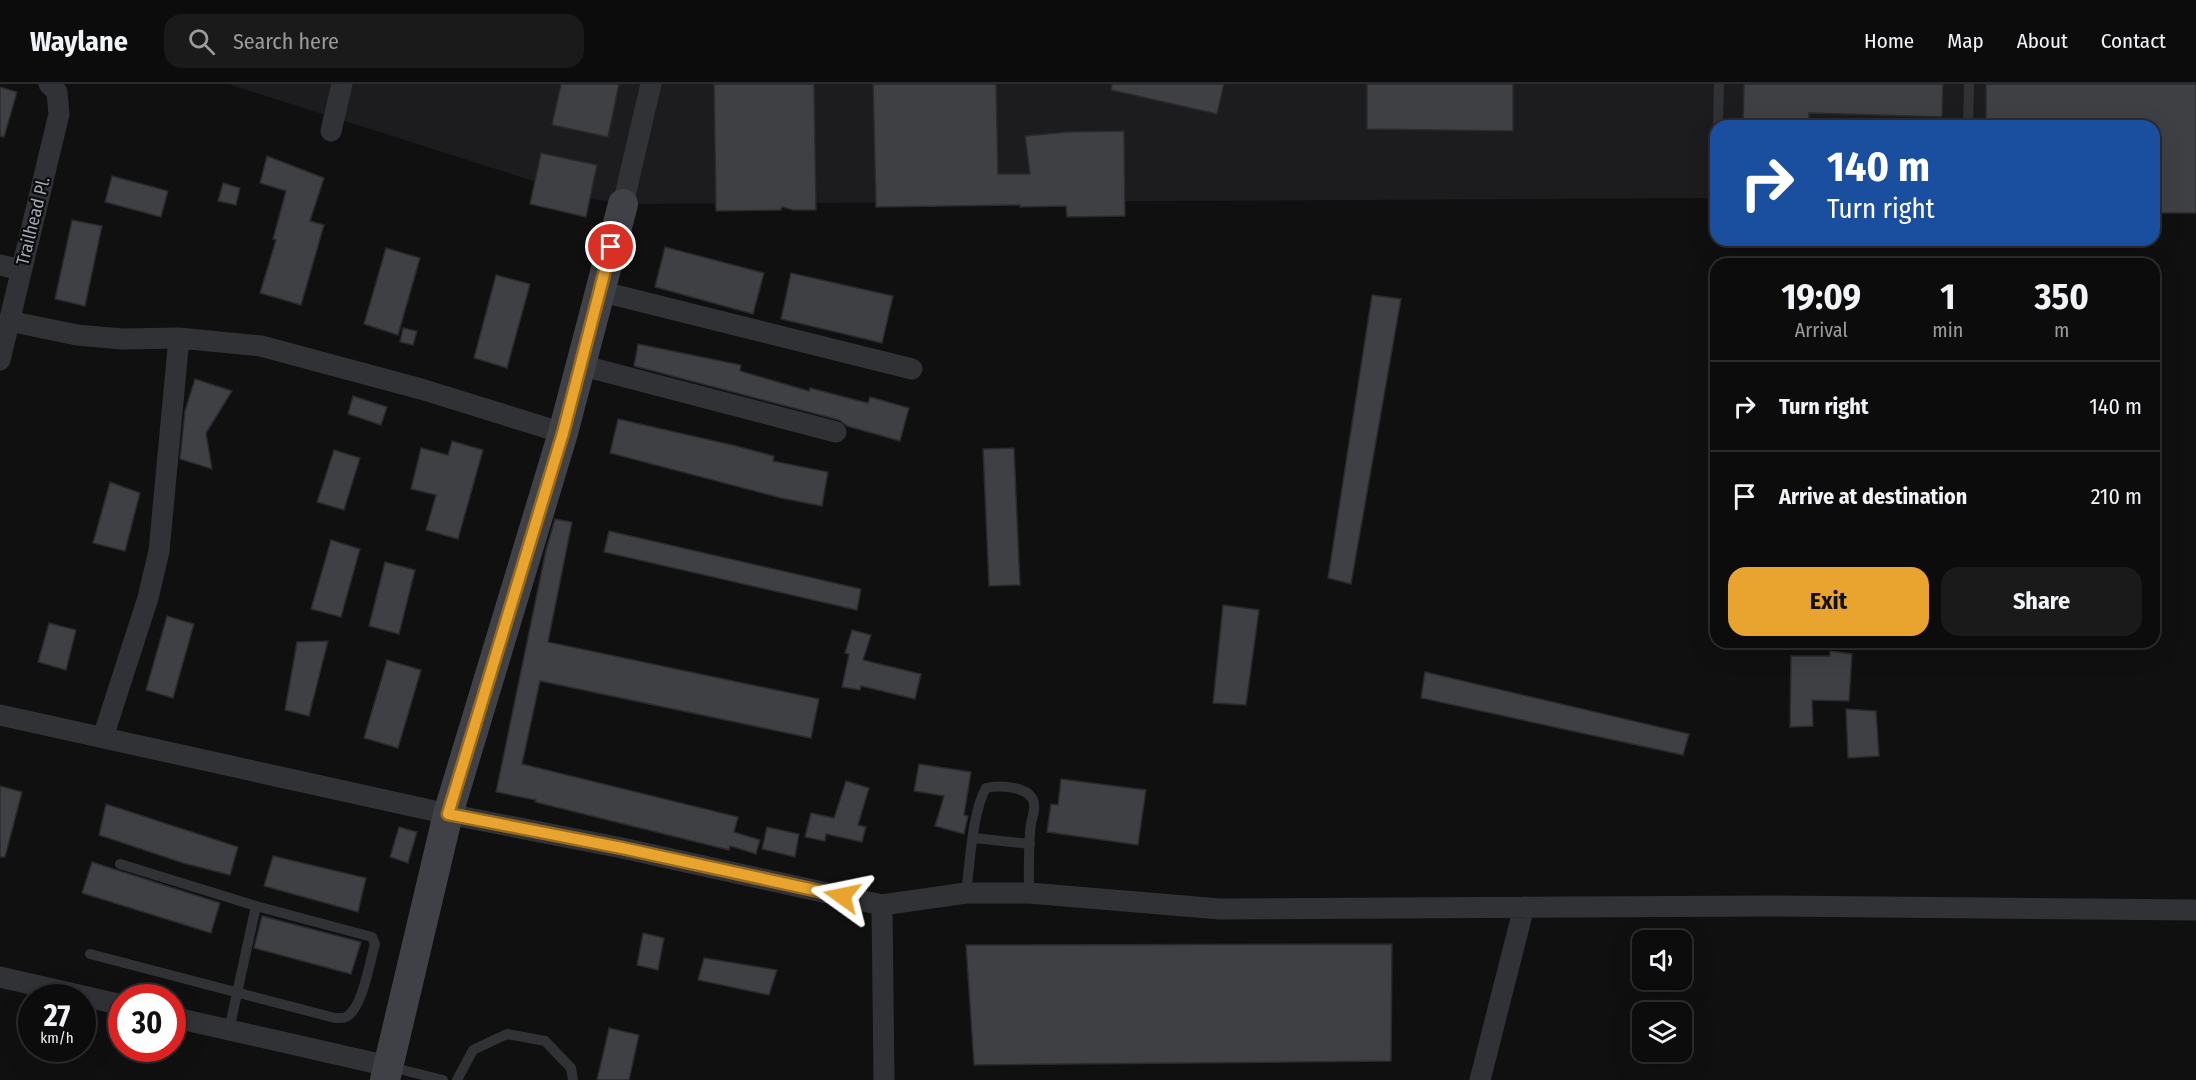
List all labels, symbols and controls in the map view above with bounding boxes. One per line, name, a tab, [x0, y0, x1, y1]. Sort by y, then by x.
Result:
search box	[164, 14, 584, 68]
text: Waylane	[30, 25, 128, 58]
icon: search	[185, 25, 218, 58]
text: Search here	[233, 28, 339, 55]
text: Home	[1864, 28, 1914, 54]
text: Map	[1947, 28, 1984, 54]
text: About	[2017, 28, 2068, 54]
text: Contact	[2101, 28, 2166, 54]
text: 140 m	[1827, 142, 1930, 192]
icon: right	[1728, 144, 1806, 222]
street label: Trailhead Pl.	[11, 174, 55, 268]
text: Turn right	[1827, 193, 1935, 225]
pin	[585, 221, 636, 272]
icon: arrive	[594, 230, 627, 263]
text: 19:09	[1781, 275, 1861, 319]
text: 1	[1940, 275, 1955, 319]
text: 350	[2034, 275, 2089, 319]
text: Arrival	[1795, 318, 1848, 342]
text: min	[1932, 318, 1963, 342]
text: m	[2054, 318, 2069, 342]
icon: right	[1728, 390, 1761, 423]
text: Turn right	[1779, 393, 1868, 420]
text: 140 m	[2089, 393, 2142, 420]
icon: arrive	[1728, 480, 1761, 513]
text: Arrive at destination	[1779, 483, 1967, 510]
text: 210 m	[2091, 483, 2142, 510]
button: Exit	[1728, 567, 1929, 636]
button: Share	[1941, 567, 2142, 636]
position arrow	[810, 864, 874, 928]
map controls	[1632, 930, 1692, 1062]
button: sound	[1632, 930, 1692, 990]
speed limit sign: 30	[108, 984, 186, 1062]
text: 27	[44, 998, 70, 1034]
button: layers	[1632, 1002, 1692, 1062]
text: km/h	[40, 1029, 74, 1047]

